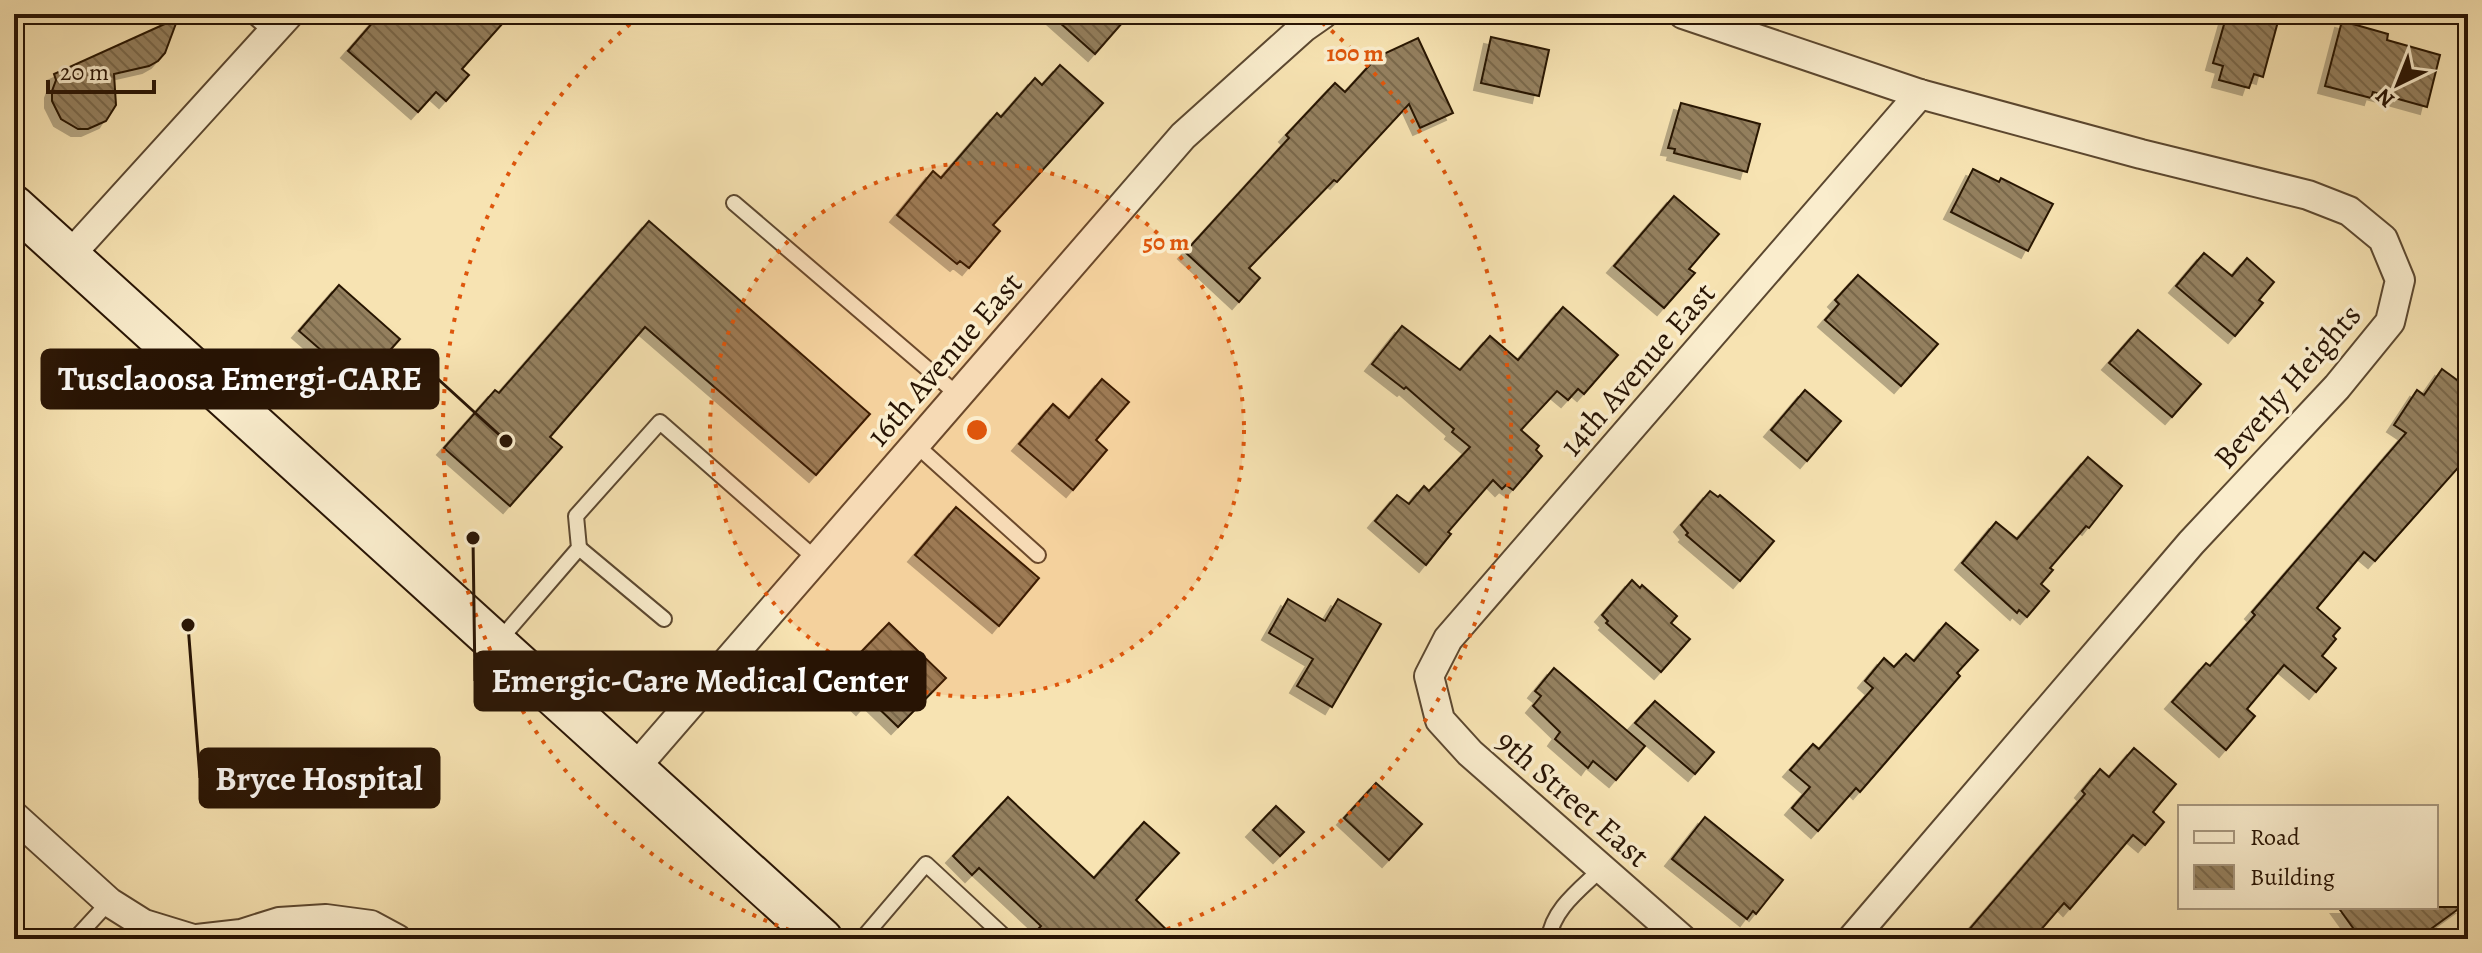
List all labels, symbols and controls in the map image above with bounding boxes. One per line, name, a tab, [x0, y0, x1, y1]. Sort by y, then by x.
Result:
text: 100 m	[1326, 37, 1384, 69]
scale bar	[48, 44, 154, 94]
north arrow	[2358, 44, 2438, 124]
text: 20 m	[60, 56, 109, 88]
text: N	[2369, 81, 2401, 114]
text: 50 m	[1143, 226, 1189, 258]
street label: 16th Avenue East	[856, 262, 1032, 456]
street label: 14th Avenue East	[1549, 272, 1725, 466]
street label: Beverly Heights	[2203, 294, 2371, 478]
callout: Tusclaoosa Emergi-CARE	[42, 350, 438, 408]
text: Tusclaoosa Emergi-CARE	[58, 355, 422, 402]
centre of rings	[963, 416, 991, 444]
callout: Emergic-Care Medical Center	[475, 652, 925, 710]
text: Emergic-Care Medical Center	[491, 657, 909, 704]
street label: 9th Street East	[1487, 719, 1659, 877]
callout: Bryce Hospital	[200, 749, 439, 807]
text: Bryce Hospital	[215, 755, 423, 802]
legend	[2178, 805, 2438, 909]
text: Road	[2250, 821, 2300, 853]
text: Building	[2250, 861, 2335, 893]

